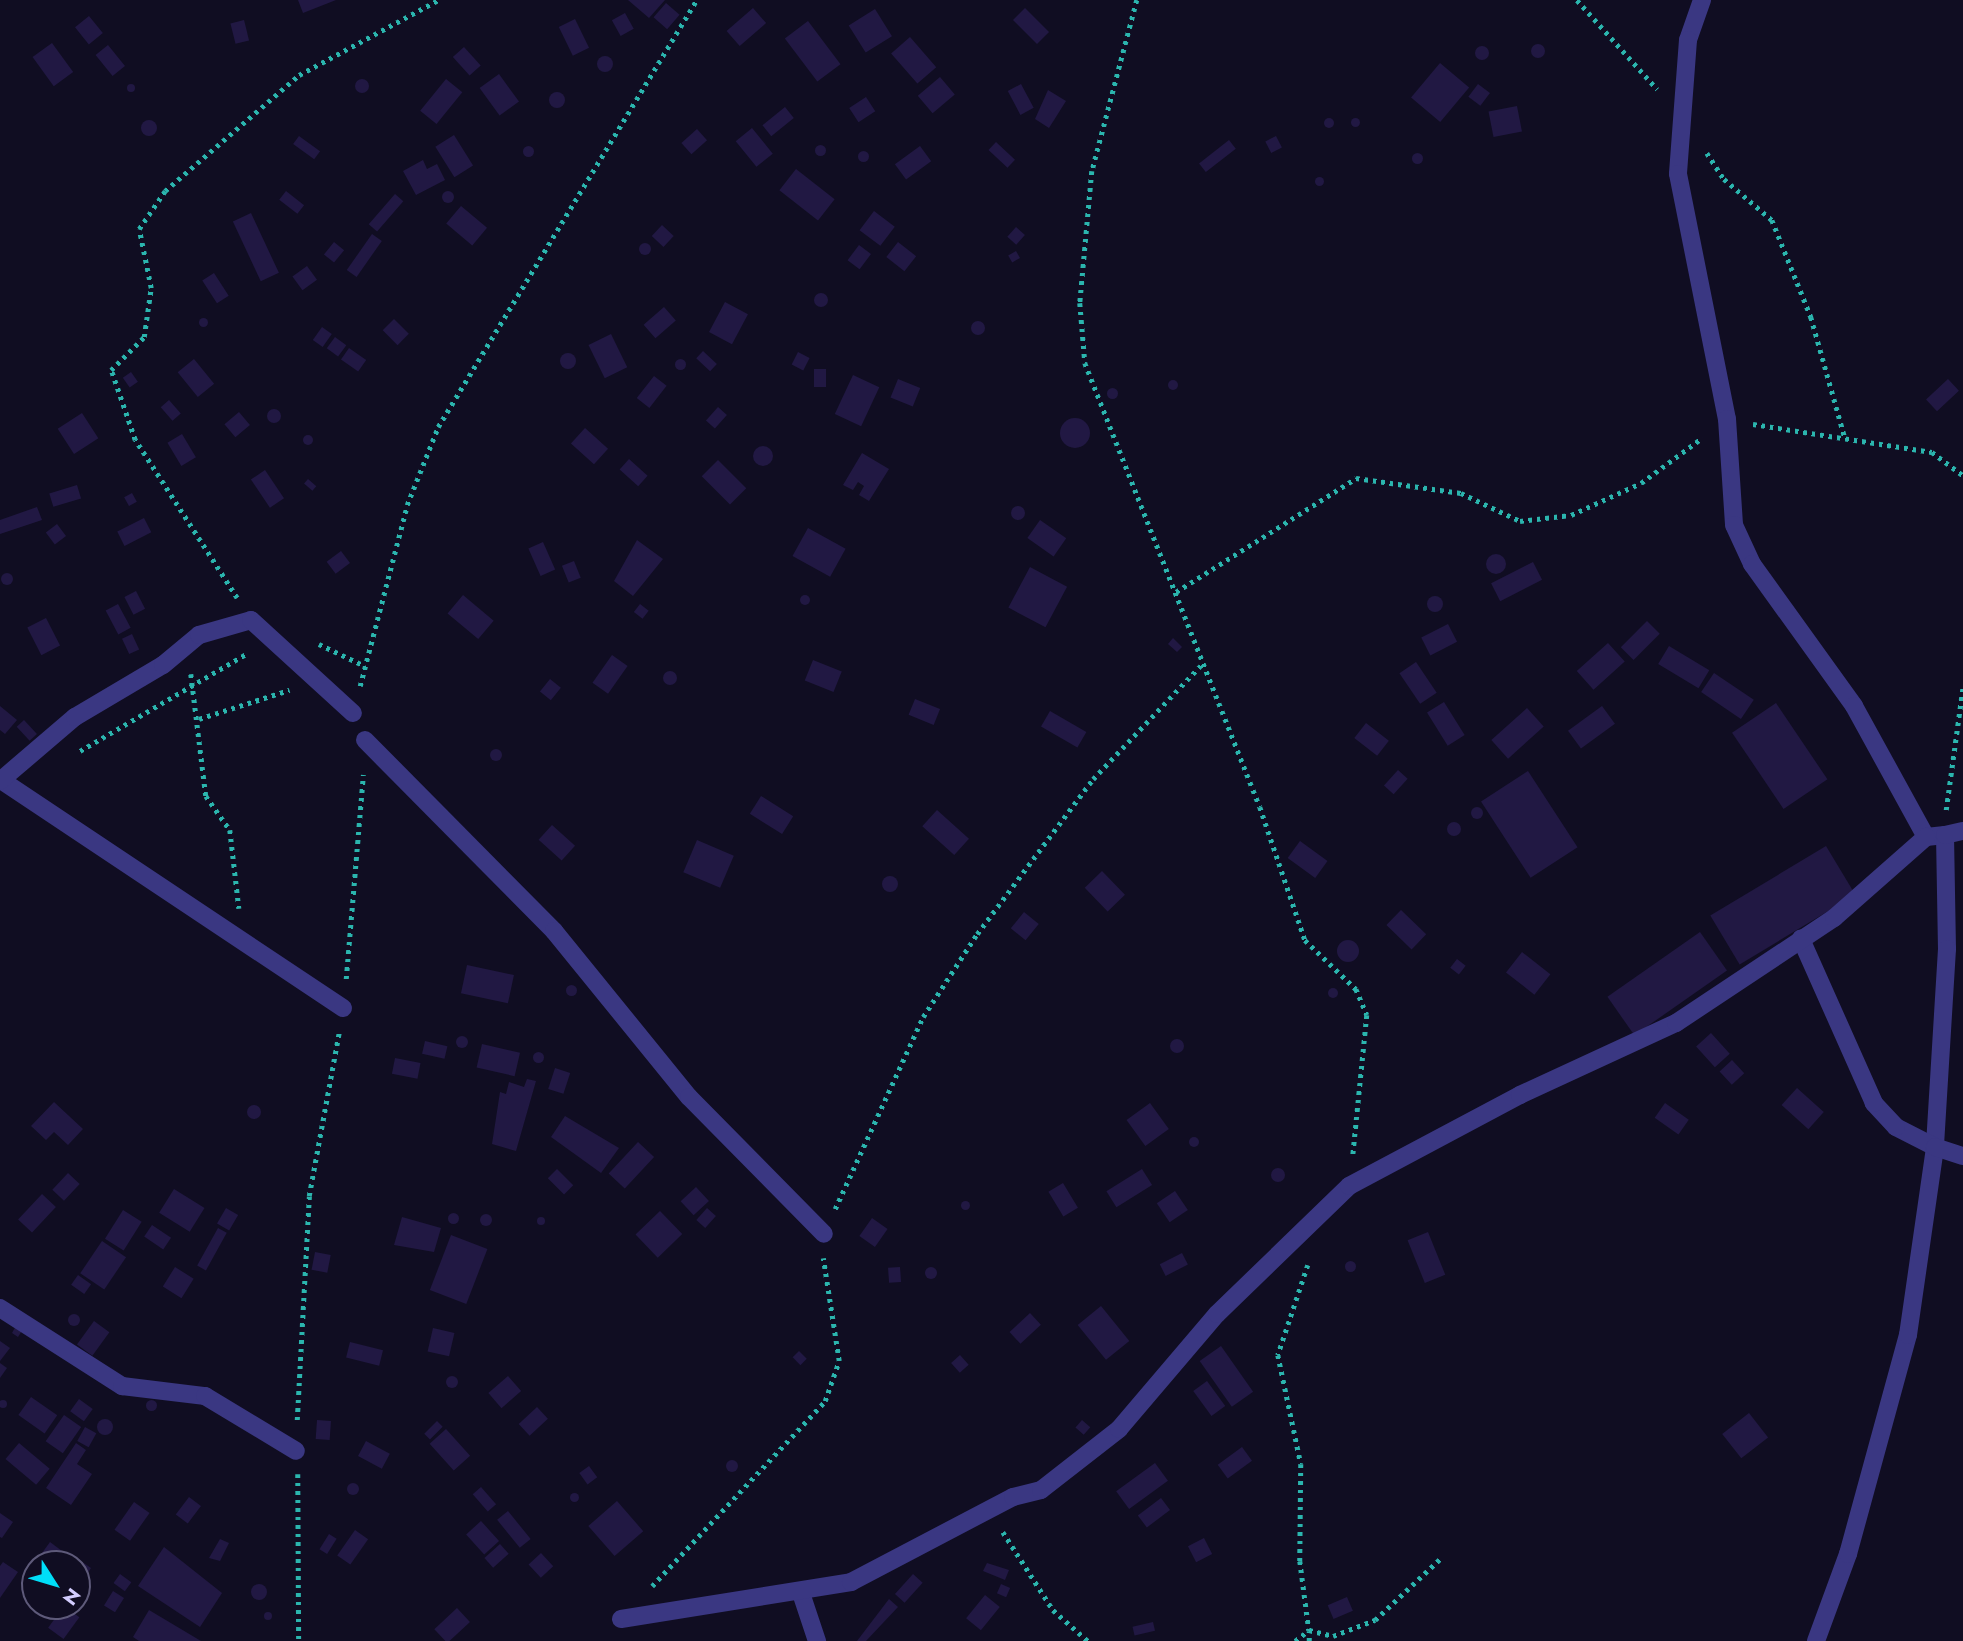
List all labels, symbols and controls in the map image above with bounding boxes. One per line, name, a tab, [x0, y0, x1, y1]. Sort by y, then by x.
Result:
north arrow	[21, 1550, 91, 1620]
text: N	[56, 1583, 87, 1611]

